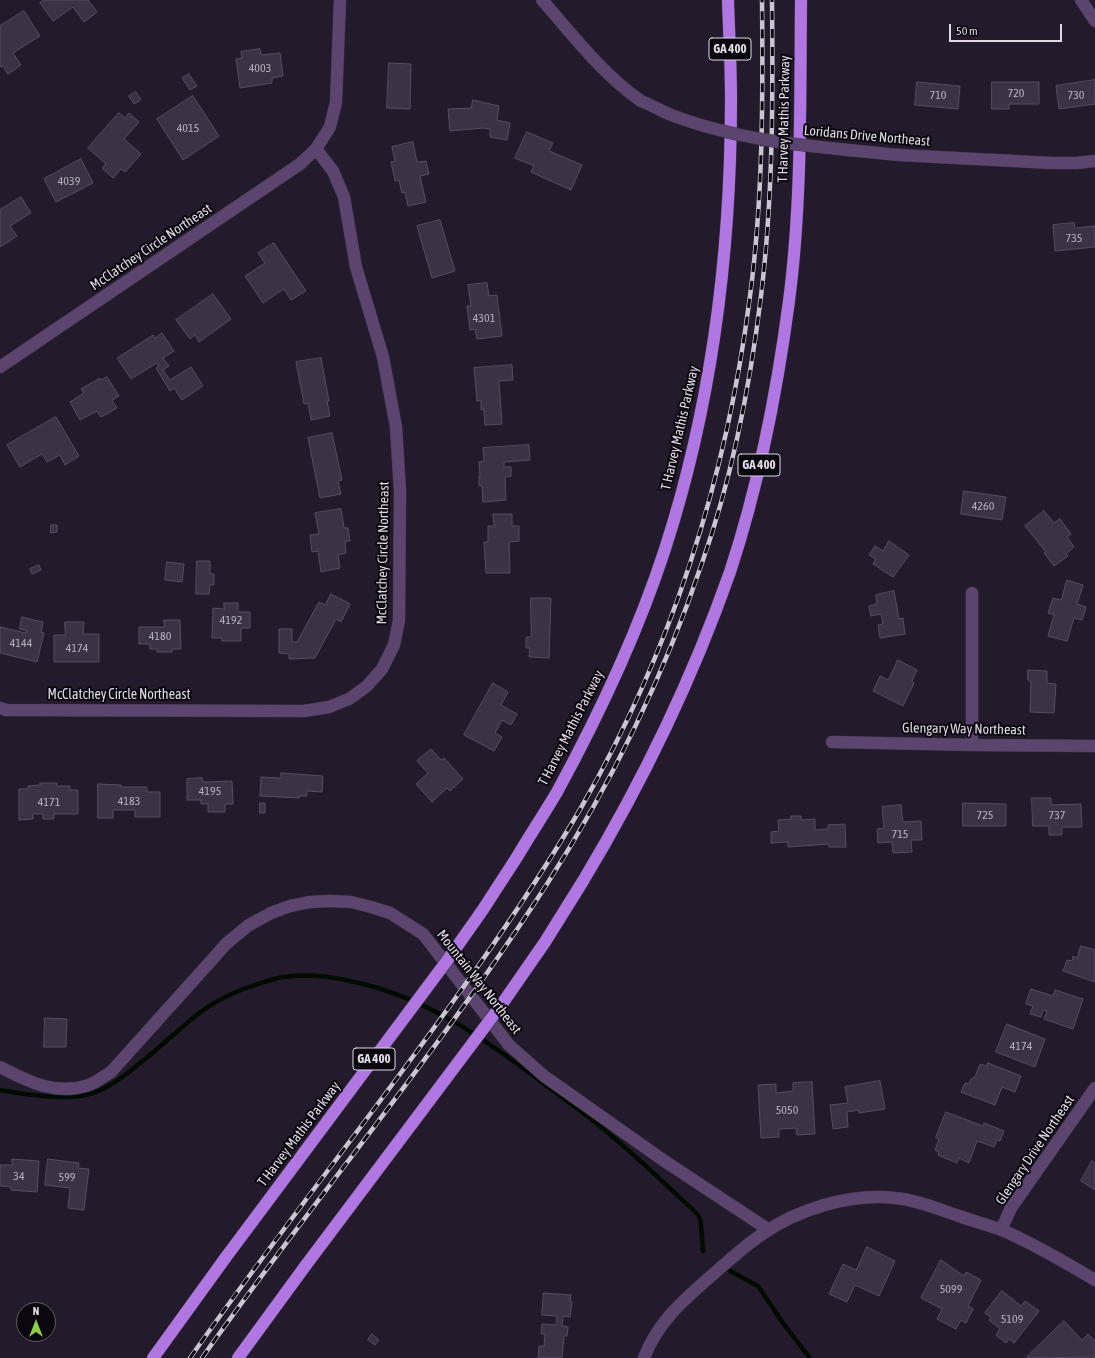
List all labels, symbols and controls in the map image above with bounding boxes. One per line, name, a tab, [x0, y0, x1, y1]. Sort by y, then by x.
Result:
scale bar	[951, 16, 1064, 42]
text: 50 m	[956, 24, 978, 38]
road number: GA 400	[709, 38, 751, 60]
street label: T Harvey Mathis Parkway	[774, 55, 794, 183]
house number: 4003	[249, 61, 271, 75]
house number: 720	[1008, 86, 1024, 100]
house number: 710	[930, 88, 946, 102]
house number: 730	[1068, 88, 1084, 102]
house number: 4015	[177, 121, 199, 135]
street label: Loridans Drive Northeast	[803, 122, 931, 150]
house number: 4039	[58, 174, 80, 188]
street label: McClatchey Circle Northeast	[87, 200, 215, 294]
house number: 735	[1066, 231, 1082, 245]
house number: 4301	[473, 311, 495, 325]
street label: T Harvey Mathis Parkway	[658, 364, 702, 492]
road number: GA 400	[738, 454, 780, 476]
street label: McClatchey Circle Northeast	[373, 481, 393, 625]
house number: 4260	[972, 499, 994, 513]
house number: 4192	[220, 613, 242, 627]
house number: 4180	[149, 629, 171, 643]
house number: 4144	[10, 636, 32, 650]
house number: 4174	[66, 641, 88, 655]
street label: T Harvey Mathis Parkway	[535, 668, 607, 788]
street label: McClatchey Circle Northeast	[47, 687, 191, 703]
street label: Glengary Way Northeast	[902, 720, 1026, 738]
house number: 4195	[199, 784, 221, 798]
house number: 4183	[118, 794, 140, 808]
house number: 4171	[38, 795, 60, 809]
house number: 725	[977, 808, 993, 822]
house number: 737	[1049, 808, 1065, 822]
house number: 715	[892, 827, 908, 841]
street label: Mountain Way Northeast	[433, 927, 525, 1037]
house number: 4174	[1010, 1039, 1032, 1053]
road number: GA 400	[353, 1048, 395, 1070]
street label: T Harvey Mathis Parkway	[254, 1078, 344, 1190]
street label: Glengary Drive Northeast	[992, 1092, 1078, 1208]
house number: 5050	[776, 1103, 798, 1117]
house number: 34	[13, 1169, 25, 1183]
house number: 599	[59, 1170, 75, 1184]
house number: 5099	[940, 1282, 962, 1296]
north arrow	[16, 1302, 56, 1342]
text: N	[33, 1305, 39, 1317]
house number: 5109	[1001, 1312, 1023, 1326]

